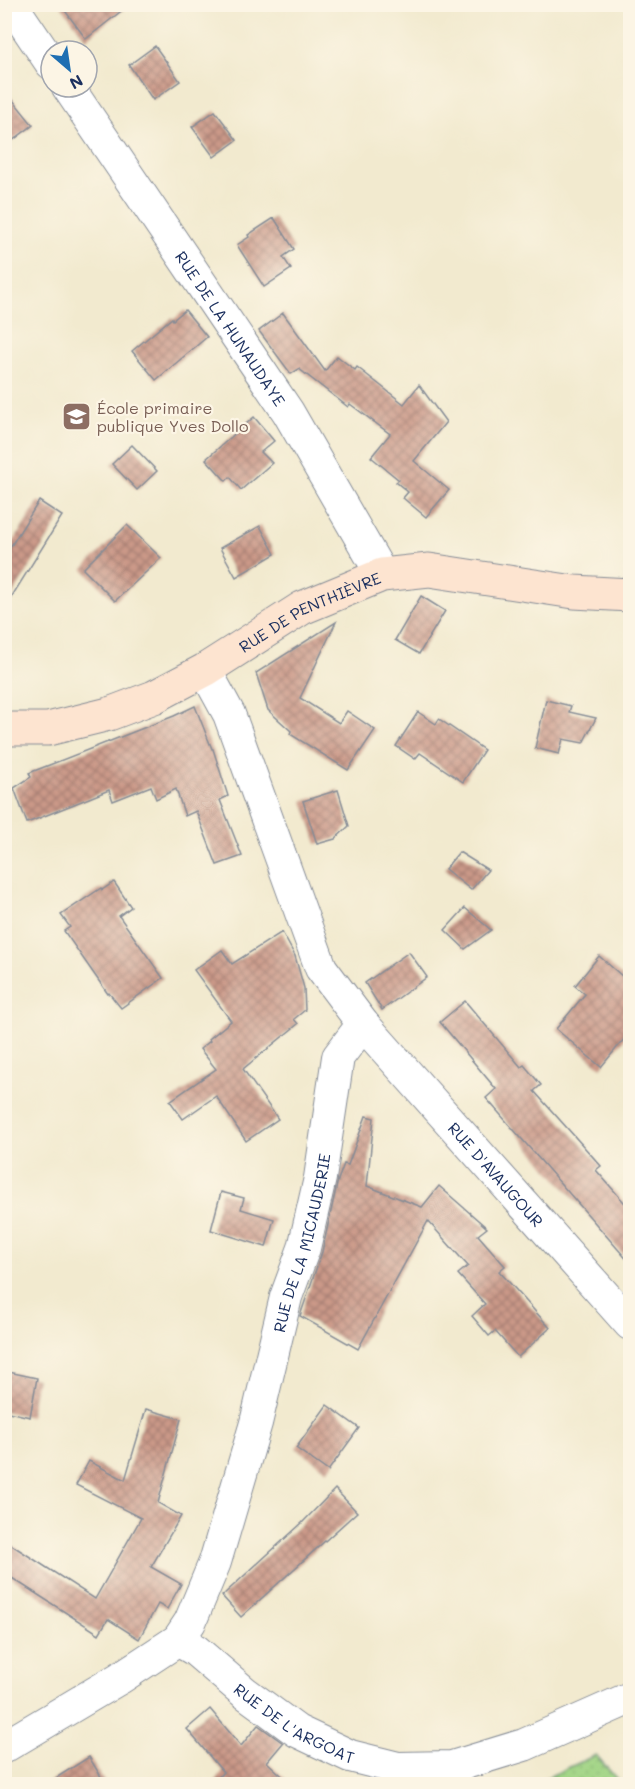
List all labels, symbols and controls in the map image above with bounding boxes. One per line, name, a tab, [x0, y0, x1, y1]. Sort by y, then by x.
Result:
north arrow	[39, 39, 99, 99]
text: N	[66, 70, 87, 95]
street label: RUE DE LA HUNAUDAYE	[171, 246, 291, 409]
place label: École primaire publique Yves Dollo	[97, 397, 249, 436]
school or university icon: École primaire publique Yves Dollo	[60, 400, 92, 432]
street label: RUE DE PENTHIÈVRE	[234, 566, 384, 656]
street label: RUE D'AVAUGOUR	[444, 1117, 549, 1231]
street label: RUE DE LA MICAUDERIE	[267, 1152, 334, 1334]
street label: RUE DE L'ARGOAT	[230, 1678, 357, 1767]

